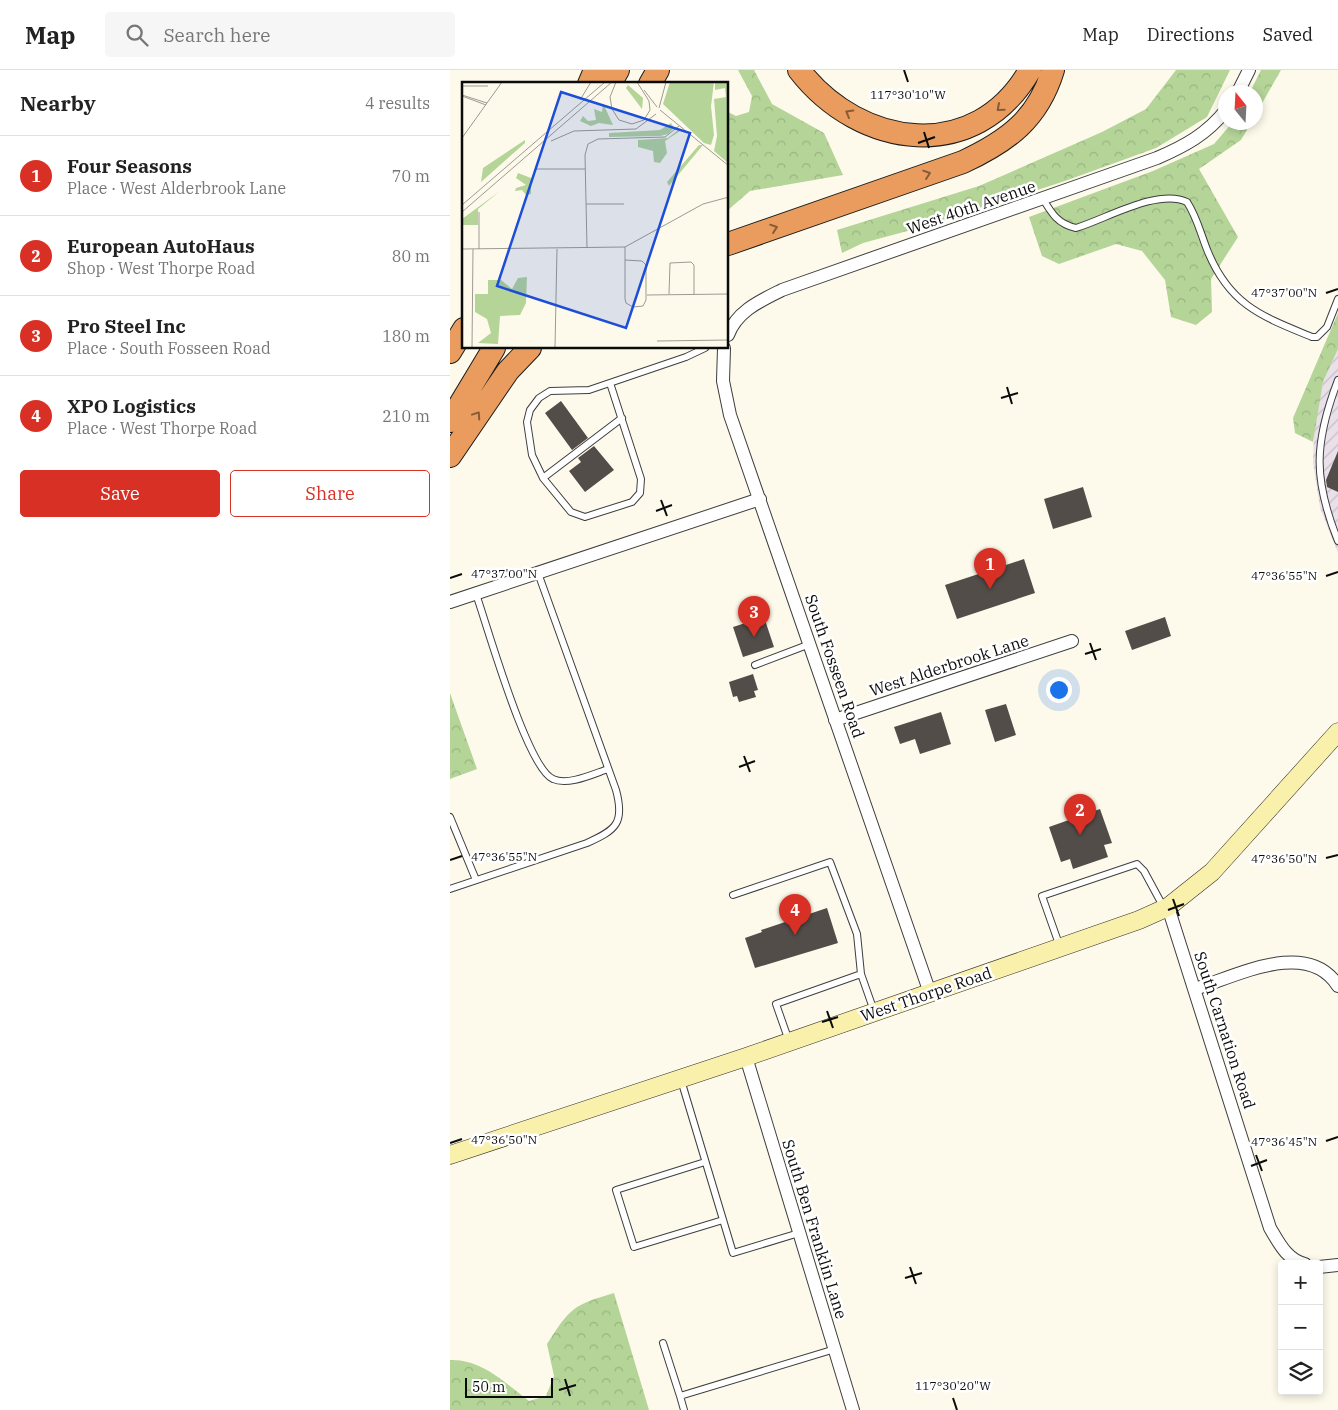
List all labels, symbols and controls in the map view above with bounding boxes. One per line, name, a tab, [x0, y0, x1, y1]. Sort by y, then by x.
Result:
search box	[105, 12, 455, 57]
text: Map	[25, 19, 75, 51]
icon: search	[123, 21, 151, 49]
text: Search here	[163, 23, 270, 47]
text: Map	[1082, 23, 1119, 46]
text: Directions	[1147, 23, 1235, 46]
text: Saved	[1263, 23, 1313, 46]
inset map	[462, 82, 729, 349]
north arrow	[1218, 85, 1263, 130]
text: 117°30'10"W	[870, 87, 946, 102]
text: Nearby	[20, 89, 96, 117]
text: 4 results	[365, 93, 430, 113]
one-way arrow	[997, 102, 1006, 111]
one-way arrow	[845, 109, 854, 119]
text: Four Seasons	[67, 154, 192, 178]
text: 1	[31, 166, 41, 186]
text: 70 m	[392, 166, 430, 186]
one-way arrow	[922, 170, 931, 180]
street label: West 40th Avenue	[904, 176, 1038, 238]
text: Place · West Alderbrook Lane	[67, 178, 286, 198]
one-way arrow	[769, 224, 777, 234]
text: European AutoHaus	[67, 234, 255, 258]
text: 2	[31, 246, 41, 266]
text: 80 m	[392, 246, 430, 266]
text: Shop · West Thorpe Road	[67, 258, 255, 278]
text: 47°37'00"N	[1251, 285, 1317, 300]
text: Pro Steel Inc	[67, 314, 186, 338]
text: 3	[31, 326, 41, 346]
text: 180 m	[382, 326, 430, 346]
text: Place · South Fosseen Road	[67, 338, 271, 358]
text: XPO Logistics	[67, 394, 196, 418]
text: 4	[31, 406, 41, 426]
text: 210 m	[382, 406, 430, 426]
one-way arrow	[471, 412, 480, 421]
text: Place · West Thorpe Road	[67, 418, 257, 438]
button: Save	[20, 470, 220, 517]
button: Share	[230, 470, 430, 517]
pin: 1	[974, 548, 1006, 589]
text: 47°37'00"N	[471, 566, 537, 581]
text: 47°36'55"N	[1251, 568, 1317, 583]
street label: South Fosseen Road	[801, 591, 869, 741]
pin: 3	[738, 596, 770, 637]
street label: West Alderbrook Lane	[867, 630, 1031, 700]
your location	[1046, 677, 1072, 703]
pin: 2	[1064, 794, 1096, 835]
text: 47°36'55"N	[471, 849, 537, 864]
text: 47°36'50"N	[1251, 851, 1317, 866]
pin: 4	[779, 894, 811, 935]
street label: South Carnation Road	[1190, 949, 1260, 1111]
street label: West Thorpe Road	[858, 962, 994, 1026]
text: 47°36'50"N	[471, 1132, 537, 1147]
text: 47°36'45"N	[1251, 1134, 1317, 1149]
street label: South Ben Franklin Lane	[778, 1137, 852, 1321]
map controls	[1278, 1260, 1323, 1395]
button: +	[1278, 1260, 1323, 1305]
button: −	[1278, 1305, 1323, 1350]
button: layers	[1278, 1350, 1323, 1395]
scale bar	[465, 1375, 552, 1398]
text: 50 m	[472, 1378, 505, 1396]
text: 117°30'20"W	[915, 1378, 991, 1393]

